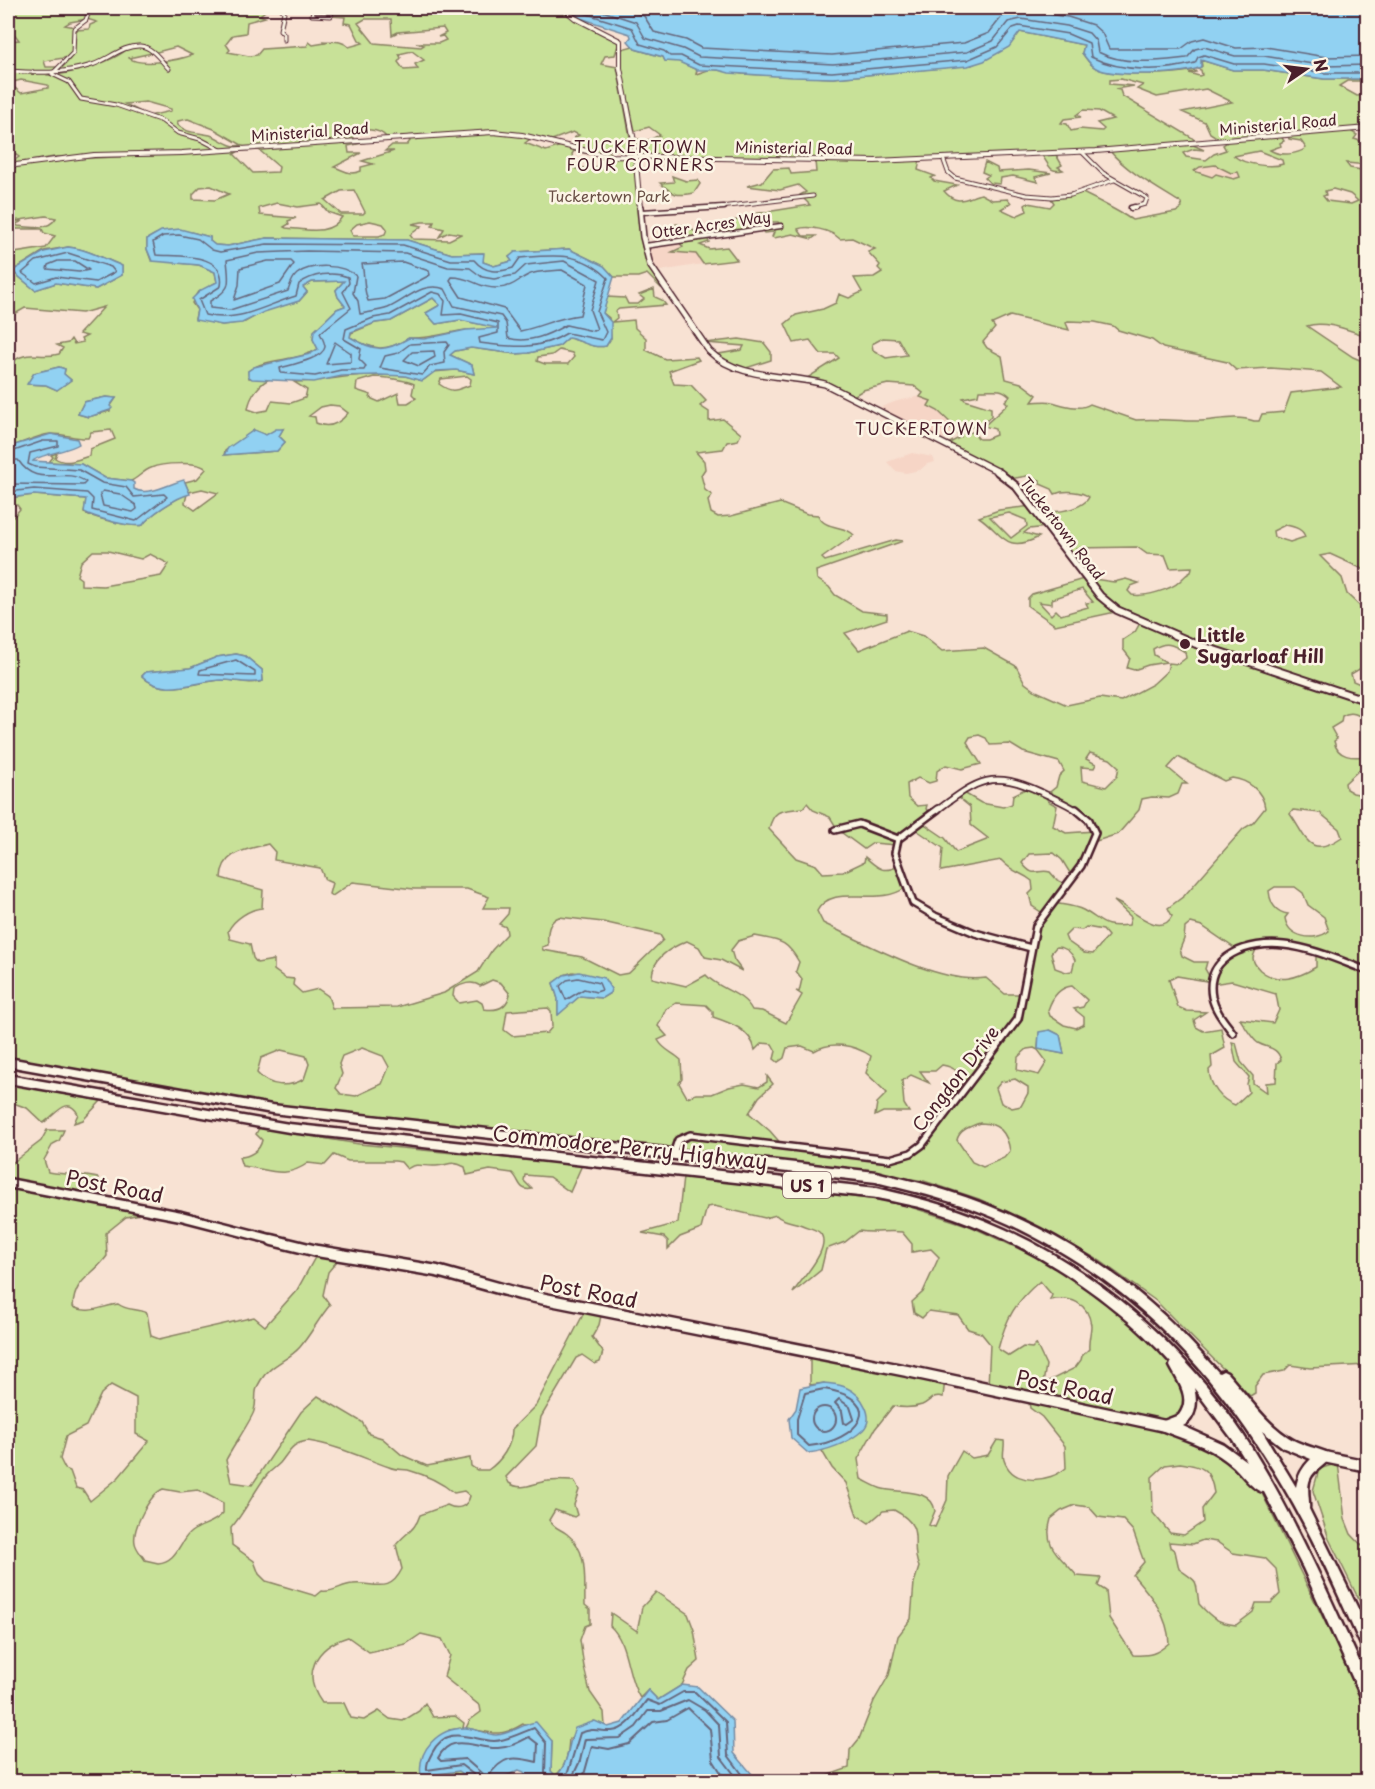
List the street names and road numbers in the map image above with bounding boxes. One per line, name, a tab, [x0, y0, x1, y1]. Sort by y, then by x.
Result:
street label: Ministerial Road	[1218, 107, 1338, 141]
street label: Ministerial Road	[250, 115, 370, 147]
street label: Ministerial Road	[735, 134, 853, 160]
street label: Otter Acres Way	[650, 204, 772, 244]
street label: Tuckertown Road	[1015, 472, 1111, 584]
street label: Congdon Drive	[905, 1019, 1005, 1137]
street label: Commodore Perry Highway	[491, 1116, 769, 1176]
street label: Post Road	[63, 1160, 167, 1210]
road number: US 1	[783, 1172, 831, 1198]
street label: Post Road	[537, 1265, 641, 1315]
street label: Post Road	[1013, 1360, 1117, 1412]

